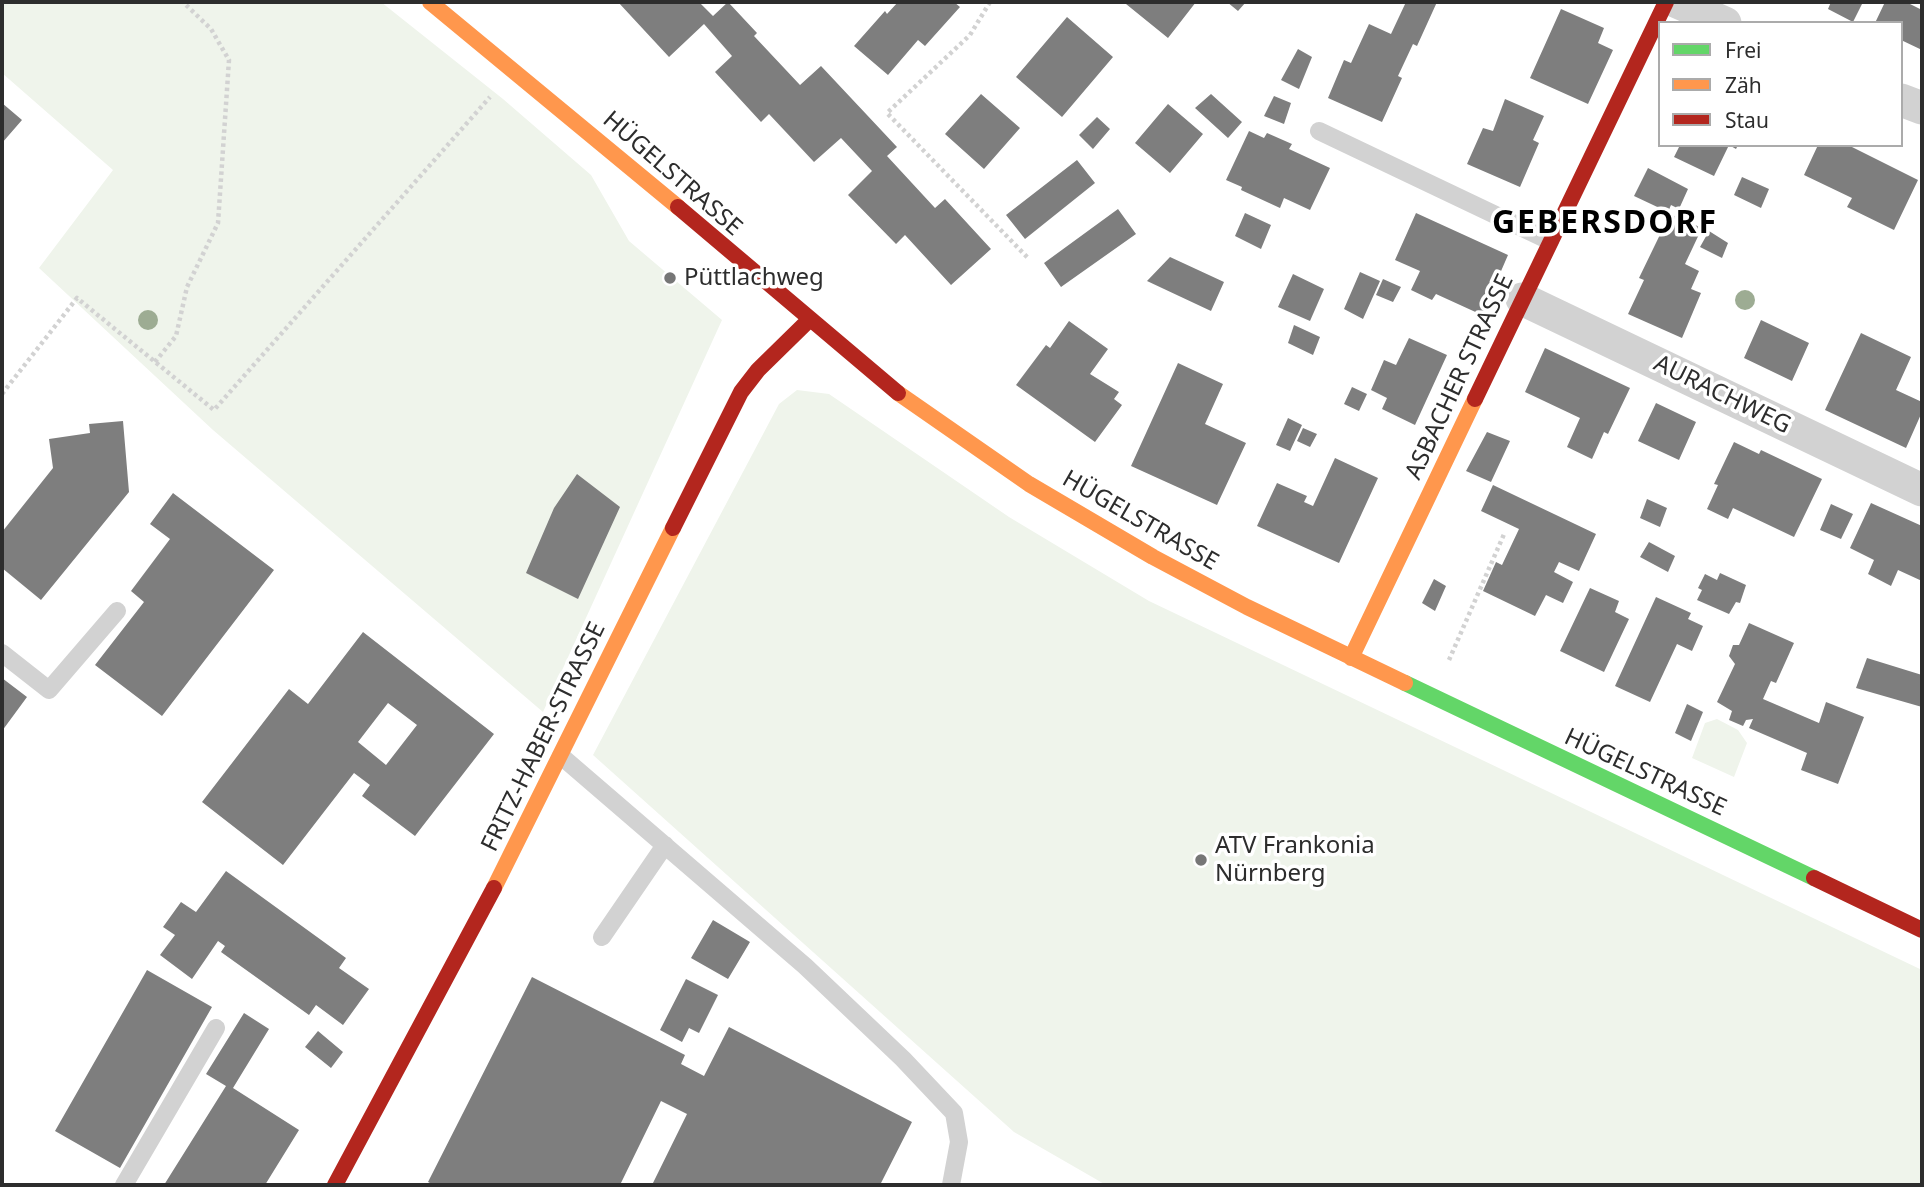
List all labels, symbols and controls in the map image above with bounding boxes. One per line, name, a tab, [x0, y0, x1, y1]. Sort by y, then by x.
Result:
legend	[1658, 21, 1903, 147]
text: Frei	[1725, 36, 1761, 64]
text: Zäh	[1725, 71, 1762, 99]
street label: HÜGELSTRASSE	[596, 106, 748, 242]
text: Stau	[1725, 106, 1769, 134]
district label: GEBERSDORF	[1493, 205, 1717, 243]
place label: Püttlachweg	[684, 264, 824, 292]
marker: Püttlachweg	[662, 270, 678, 286]
street label: ASBACHER STRASSE	[1400, 270, 1520, 484]
street label: AURACHWEG	[1649, 349, 1795, 441]
street label: HÜGELSTRASSE	[1057, 465, 1223, 577]
street label: FRITZ-HABER-STRASSE	[476, 618, 612, 856]
street label: HÜGELSTRASSE	[1560, 723, 1730, 823]
place label: ATV Frankonia Nürnberg	[1215, 832, 1375, 888]
marker: ATV Frankonia Nürnberg	[1193, 852, 1209, 868]

